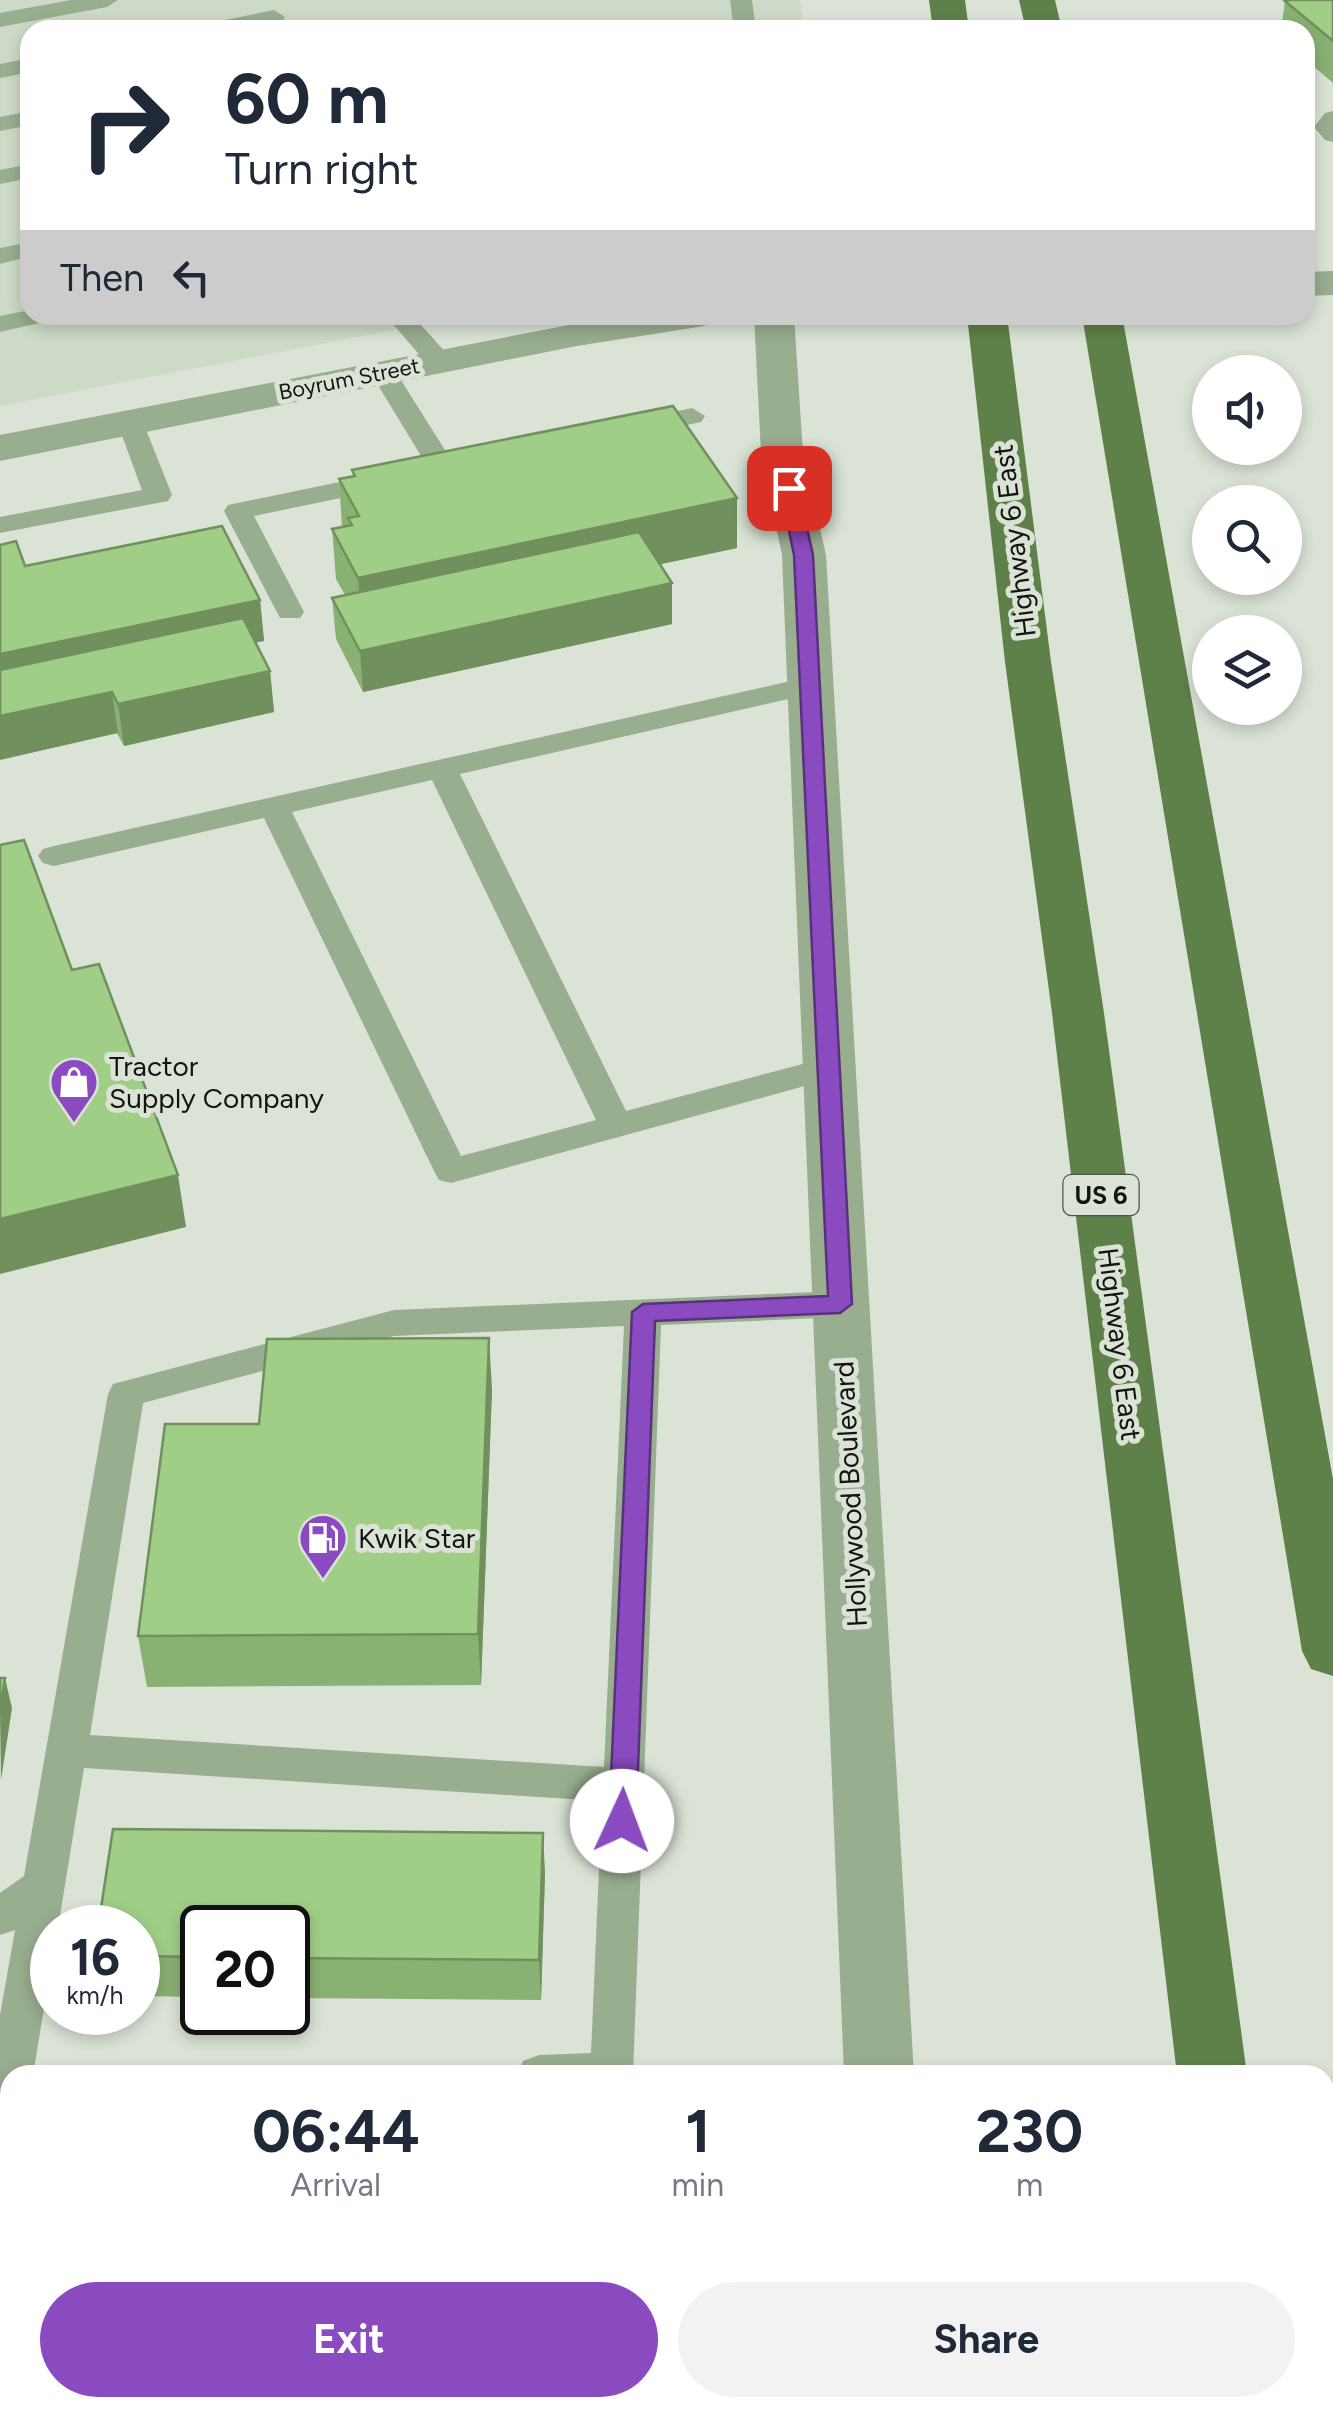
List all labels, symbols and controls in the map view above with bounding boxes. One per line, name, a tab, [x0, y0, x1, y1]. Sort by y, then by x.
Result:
text: 60 m	[225, 56, 389, 141]
icon: right	[60, 60, 190, 190]
text: Turn right	[225, 141, 418, 195]
icon: left	[164, 250, 219, 305]
text: Then	[60, 255, 144, 301]
street label: Boyrum Street	[276, 352, 422, 406]
map controls	[1192, 355, 1302, 725]
button: sound	[1192, 355, 1302, 465]
street label: Highway 6 East	[985, 443, 1043, 639]
pin	[747, 446, 832, 531]
icon: arrive	[762, 461, 817, 516]
button: search	[1192, 485, 1302, 595]
button: layers	[1192, 615, 1302, 725]
place label: Tractor Supply Company	[109, 1049, 324, 1115]
shop icon: Tractor Supply Company	[48, 1056, 100, 1124]
road number: US 6	[1064, 1175, 1138, 1215]
street label: Highway 6 East	[1091, 1246, 1149, 1442]
street label: Hollywood Boulevard	[826, 1360, 874, 1628]
fuel station icon: Kwik Star	[297, 1512, 349, 1580]
place label: Kwik Star	[358, 1521, 476, 1555]
position arrow	[570, 1769, 674, 1873]
speed limit sign: 20	[180, 1905, 310, 2035]
text: 16	[70, 1927, 120, 1988]
text: km/h	[66, 1980, 124, 2010]
text: 06:44	[252, 2095, 420, 2167]
text: 1	[685, 2095, 711, 2167]
text: 230	[976, 2095, 1083, 2167]
text: Arrival	[291, 2166, 381, 2204]
text: min	[672, 2166, 724, 2204]
text: m	[1016, 2166, 1043, 2204]
button: Exit	[40, 2282, 658, 2397]
button: Share	[678, 2282, 1295, 2397]

